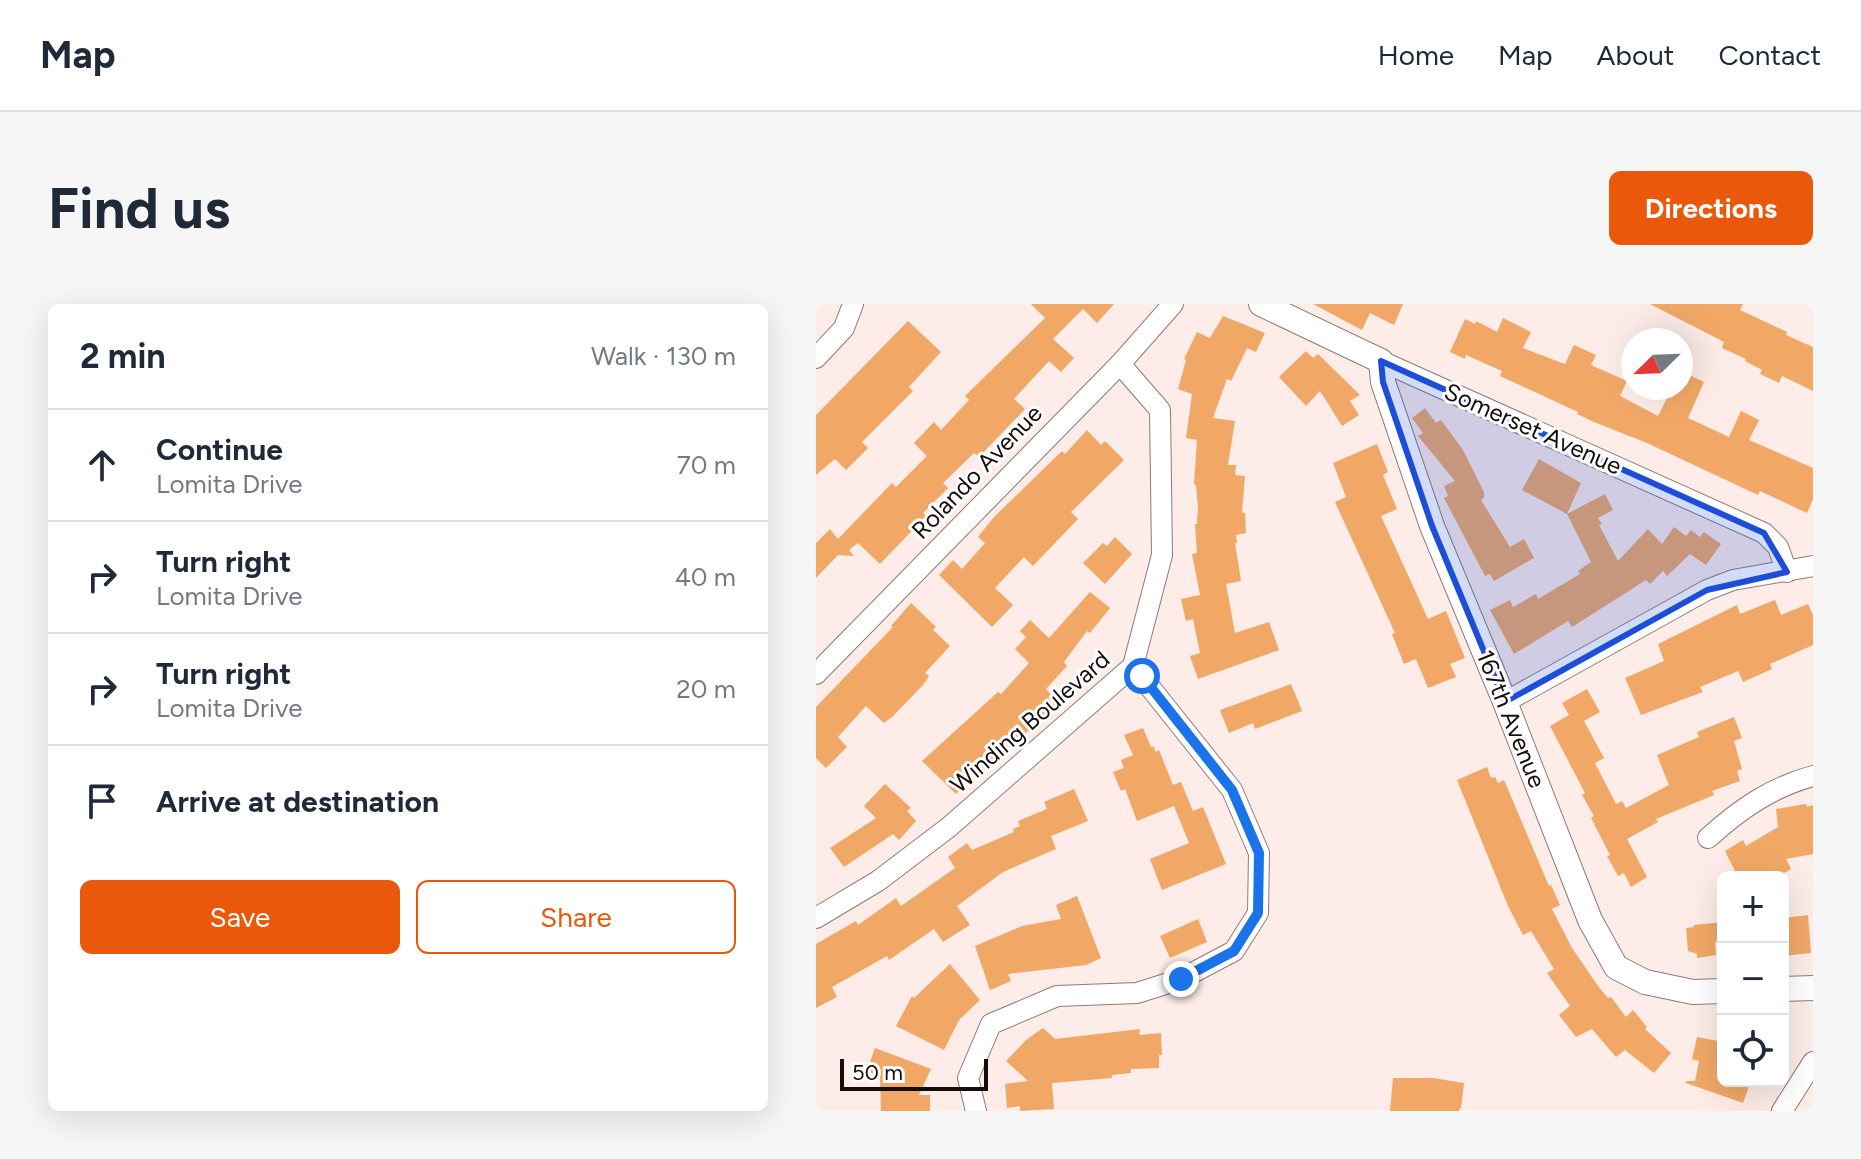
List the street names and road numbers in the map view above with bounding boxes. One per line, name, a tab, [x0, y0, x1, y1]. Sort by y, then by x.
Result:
street label: Somerset Avenue	[1440, 377, 1626, 481]
street label: Rolando Avenue	[905, 399, 1048, 545]
street label: Winding Boulevard	[944, 645, 1115, 799]
street label: 167th Avenue	[1471, 646, 1552, 792]

